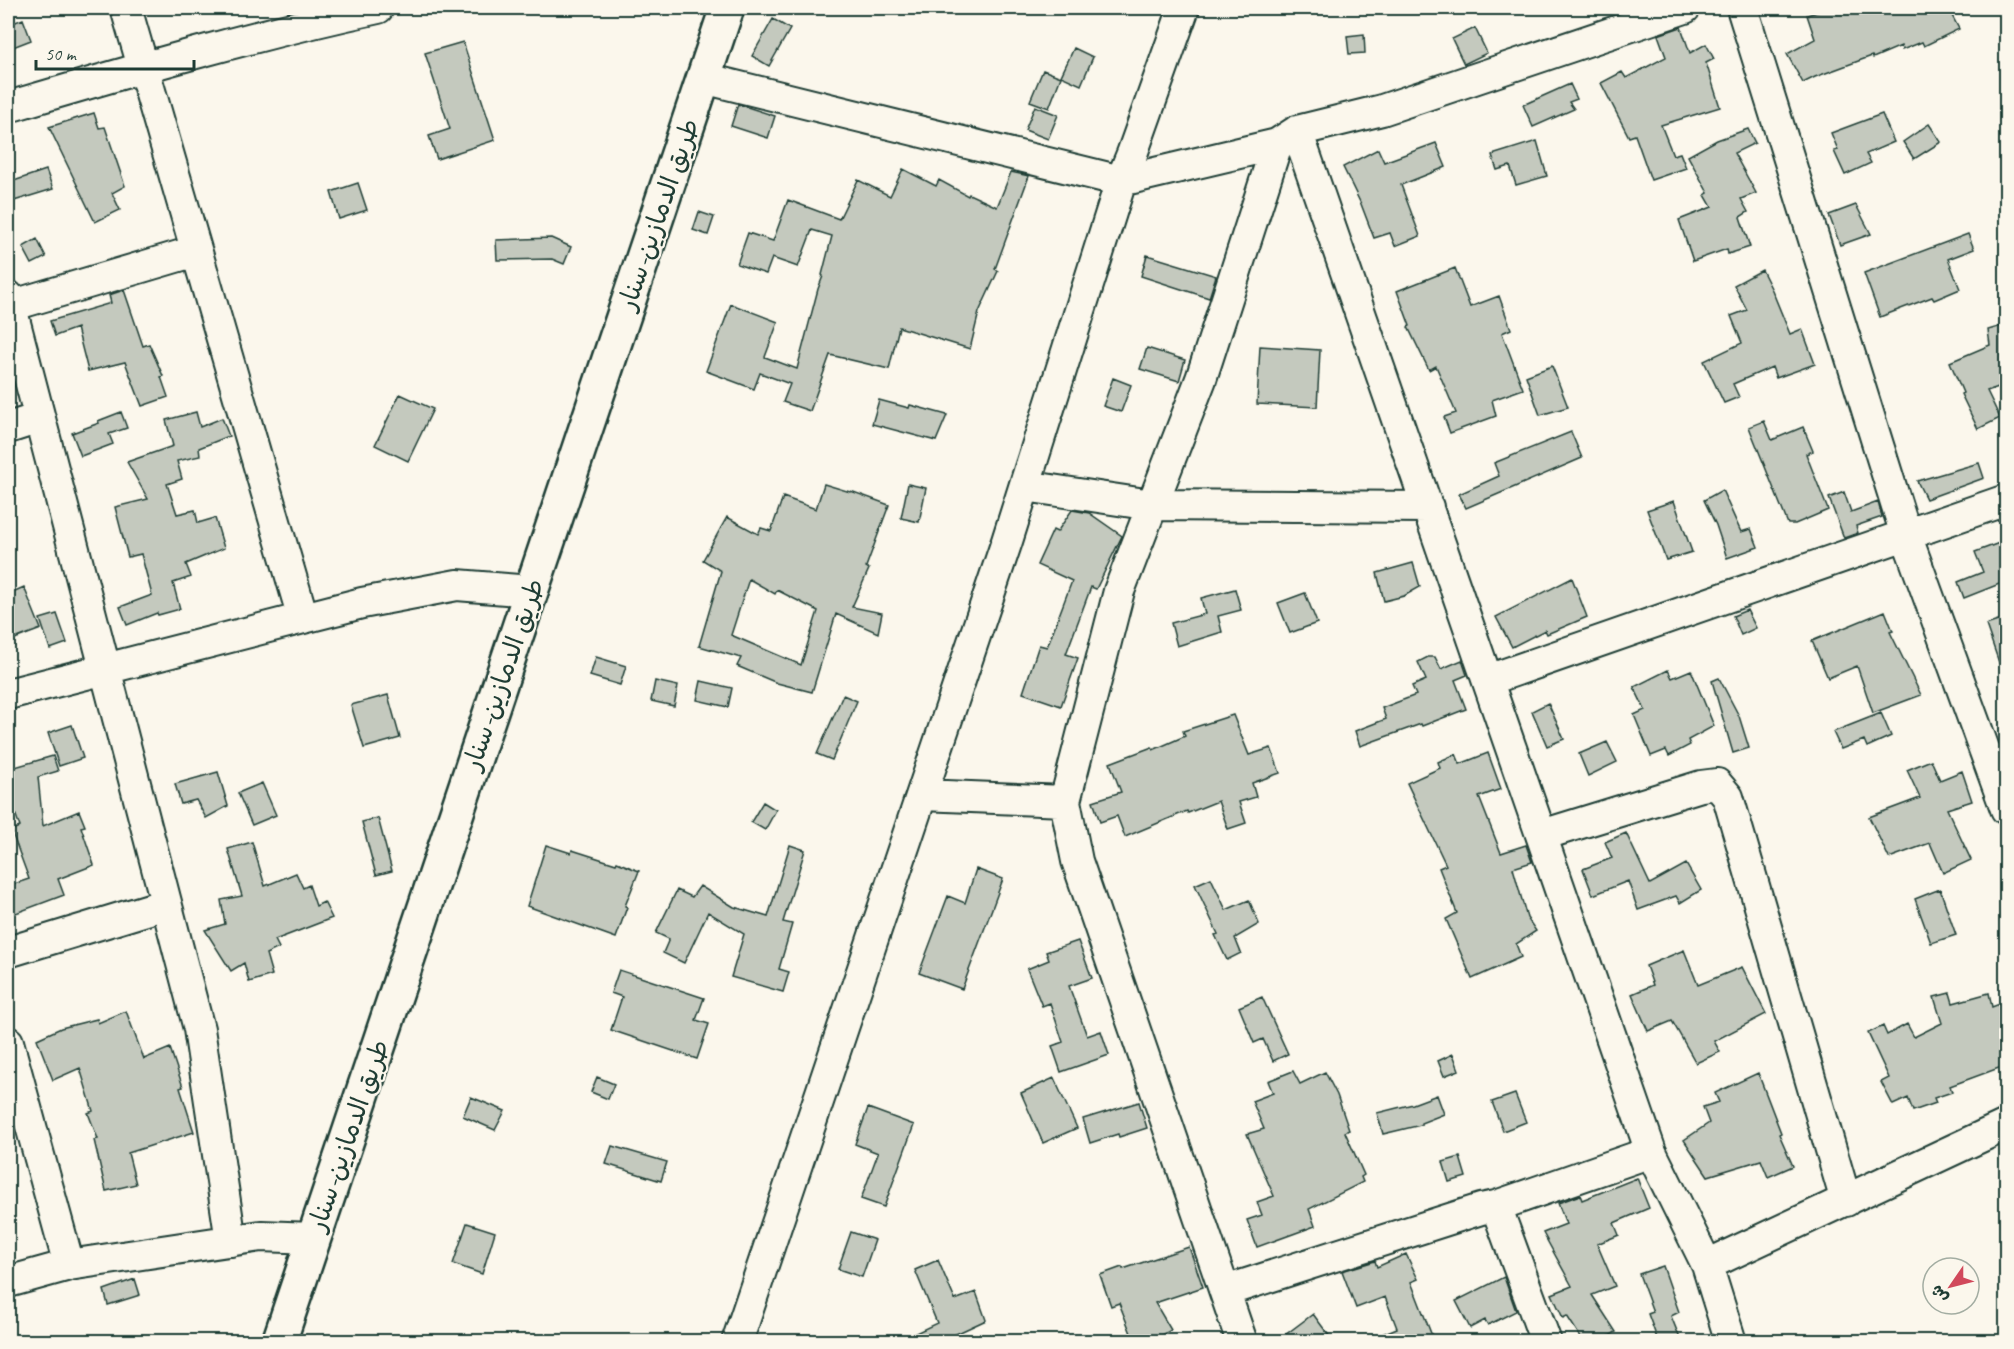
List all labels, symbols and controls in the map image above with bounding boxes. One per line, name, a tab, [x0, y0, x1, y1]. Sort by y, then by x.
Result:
scale bar	[36, 33, 194, 71]
text: 50 m	[45, 43, 78, 65]
street label: طريق الدمازين-سنار	[610, 114, 707, 316]
street label: طريق الدمازين-سنار	[455, 574, 552, 776]
street label: طريق الدمازين-سنار	[300, 1035, 397, 1237]
north arrow	[1921, 1256, 1981, 1316]
text: ش	[1926, 1281, 1953, 1307]

